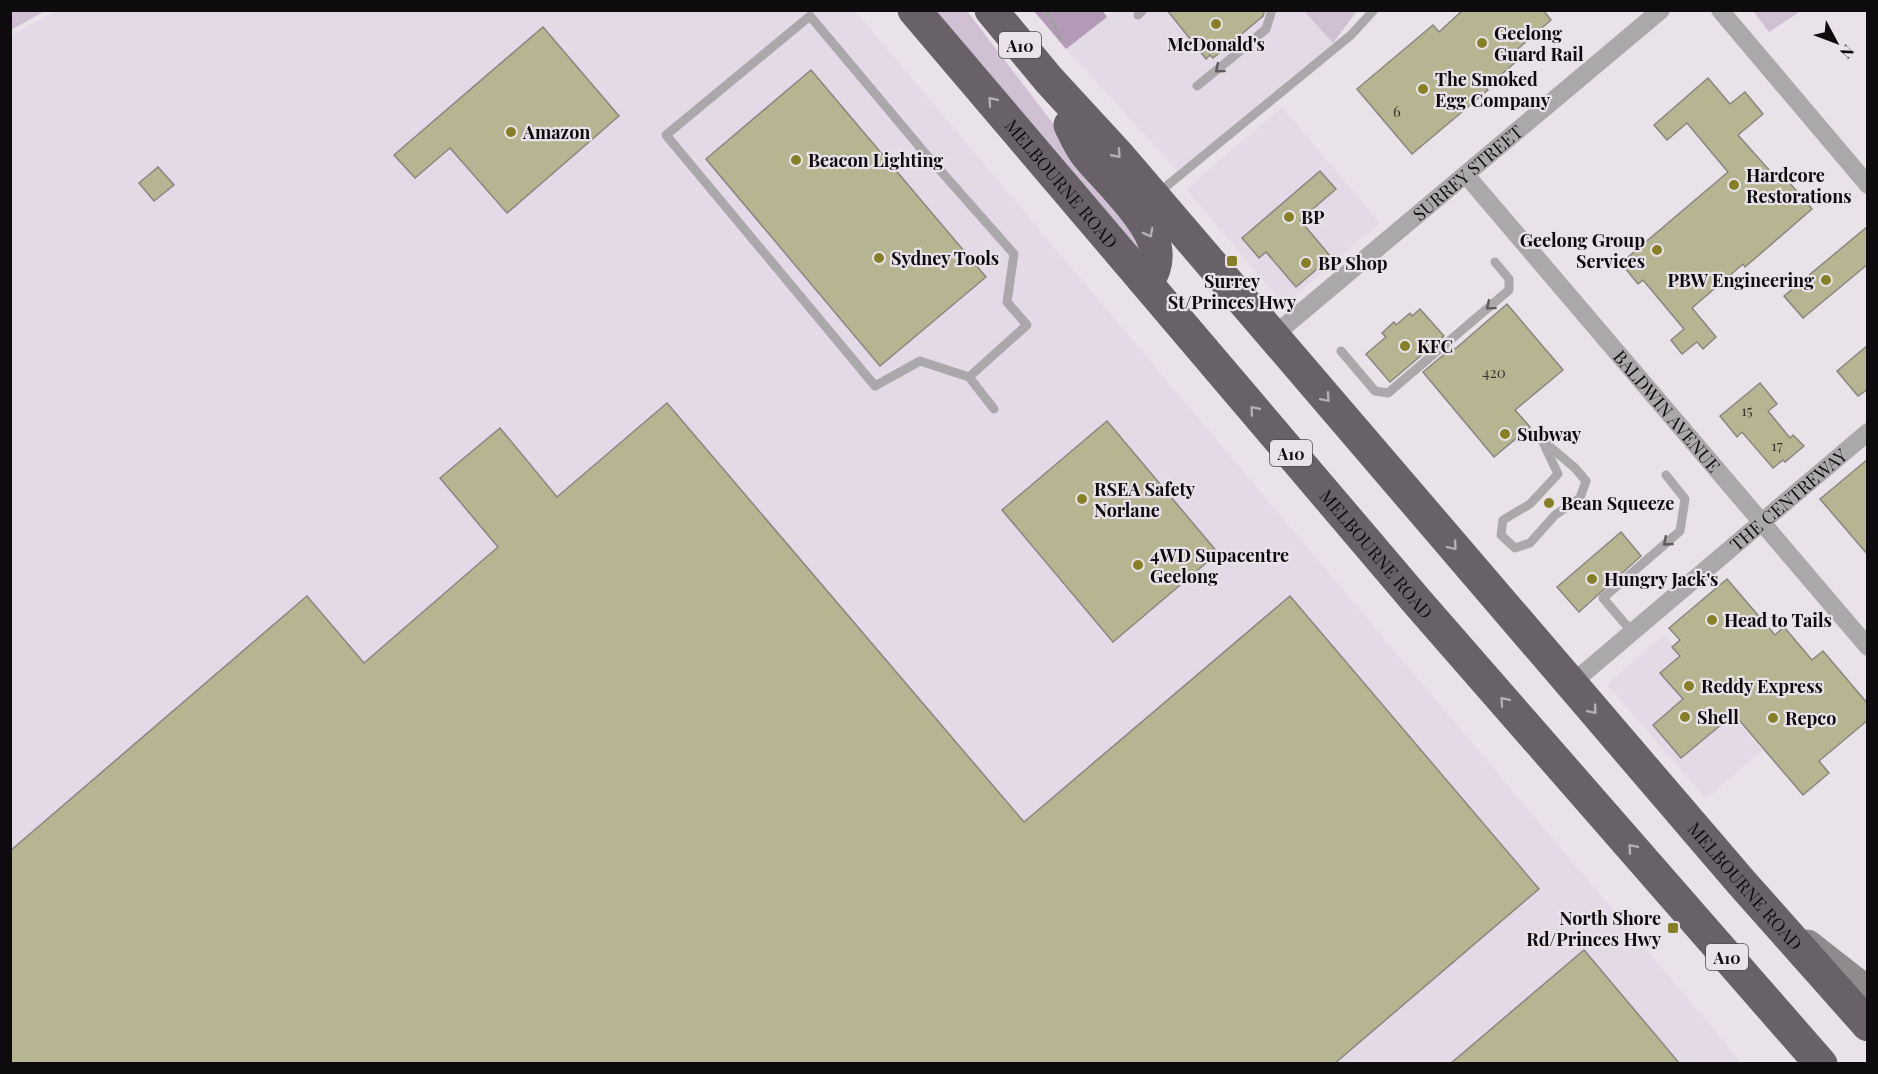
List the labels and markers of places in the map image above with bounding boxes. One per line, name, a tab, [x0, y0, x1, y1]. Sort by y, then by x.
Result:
marker: McDonald's	[1209, 17, 1223, 31]
place label: Geelong Guard Rail	[1494, 21, 1584, 66]
place label: McDonald's	[1167, 32, 1265, 56]
marker: Geelong Guard Rail	[1475, 36, 1489, 50]
place label: The Smoked Egg Company	[1435, 67, 1551, 112]
marker: The Smoked Egg Company	[1416, 82, 1430, 96]
place label: Amazon	[522, 120, 590, 144]
marker: Amazon	[504, 125, 518, 139]
place label: Beacon Lighting	[808, 148, 943, 172]
marker: Beacon Lighting	[789, 153, 803, 167]
place label: Hardcore Restorations	[1746, 163, 1852, 208]
marker: Hardcore Restorations	[1727, 178, 1741, 192]
place label: BP	[1301, 205, 1325, 229]
marker: BP	[1282, 210, 1296, 224]
place label: Geelong Group Services	[1520, 228, 1645, 273]
marker: Geelong Group Services	[1650, 243, 1664, 257]
place label: Sydney Tools	[891, 246, 999, 270]
marker: Sydney Tools	[872, 251, 886, 265]
place label: BP Shop	[1318, 251, 1388, 275]
marker: Surrey St/Princes Hwy	[1225, 254, 1239, 268]
marker: BP Shop	[1299, 256, 1313, 270]
place label: PBW Engineering	[1667, 268, 1814, 292]
place label: Surrey St/Princes Hwy	[1168, 269, 1297, 314]
marker: PBW Engineering	[1819, 273, 1833, 287]
place label: KFC	[1417, 334, 1453, 358]
marker: KFC	[1398, 339, 1412, 353]
place label: Subway	[1517, 422, 1582, 446]
marker: Subway	[1498, 427, 1512, 441]
place label: RSEA Safety Norlane	[1094, 477, 1196, 522]
place label: Bean Squeeze	[1561, 491, 1674, 515]
marker: RSEA Safety Norlane	[1075, 492, 1089, 506]
marker: Bean Squeeze	[1542, 496, 1556, 510]
place label: 4WD Supacentre Geelong	[1150, 543, 1289, 588]
marker: 4WD Supacentre Geelong	[1131, 558, 1145, 572]
place label: Hungry Jack's	[1604, 567, 1718, 591]
marker: Hungry Jack's	[1585, 572, 1599, 586]
place label: Head to Tails	[1724, 608, 1832, 632]
marker: Head to Tails	[1705, 613, 1719, 627]
place label: Reddy Express	[1701, 674, 1823, 698]
marker: Reddy Express	[1682, 679, 1696, 693]
place label: Shell	[1697, 705, 1739, 729]
place label: Repco	[1785, 706, 1836, 730]
marker: Shell	[1678, 710, 1692, 724]
marker: Repco	[1766, 711, 1780, 725]
place label: North Shore Rd/Princes Hwy	[1526, 906, 1662, 951]
marker: North Shore Rd/Princes Hwy	[1666, 921, 1680, 935]

